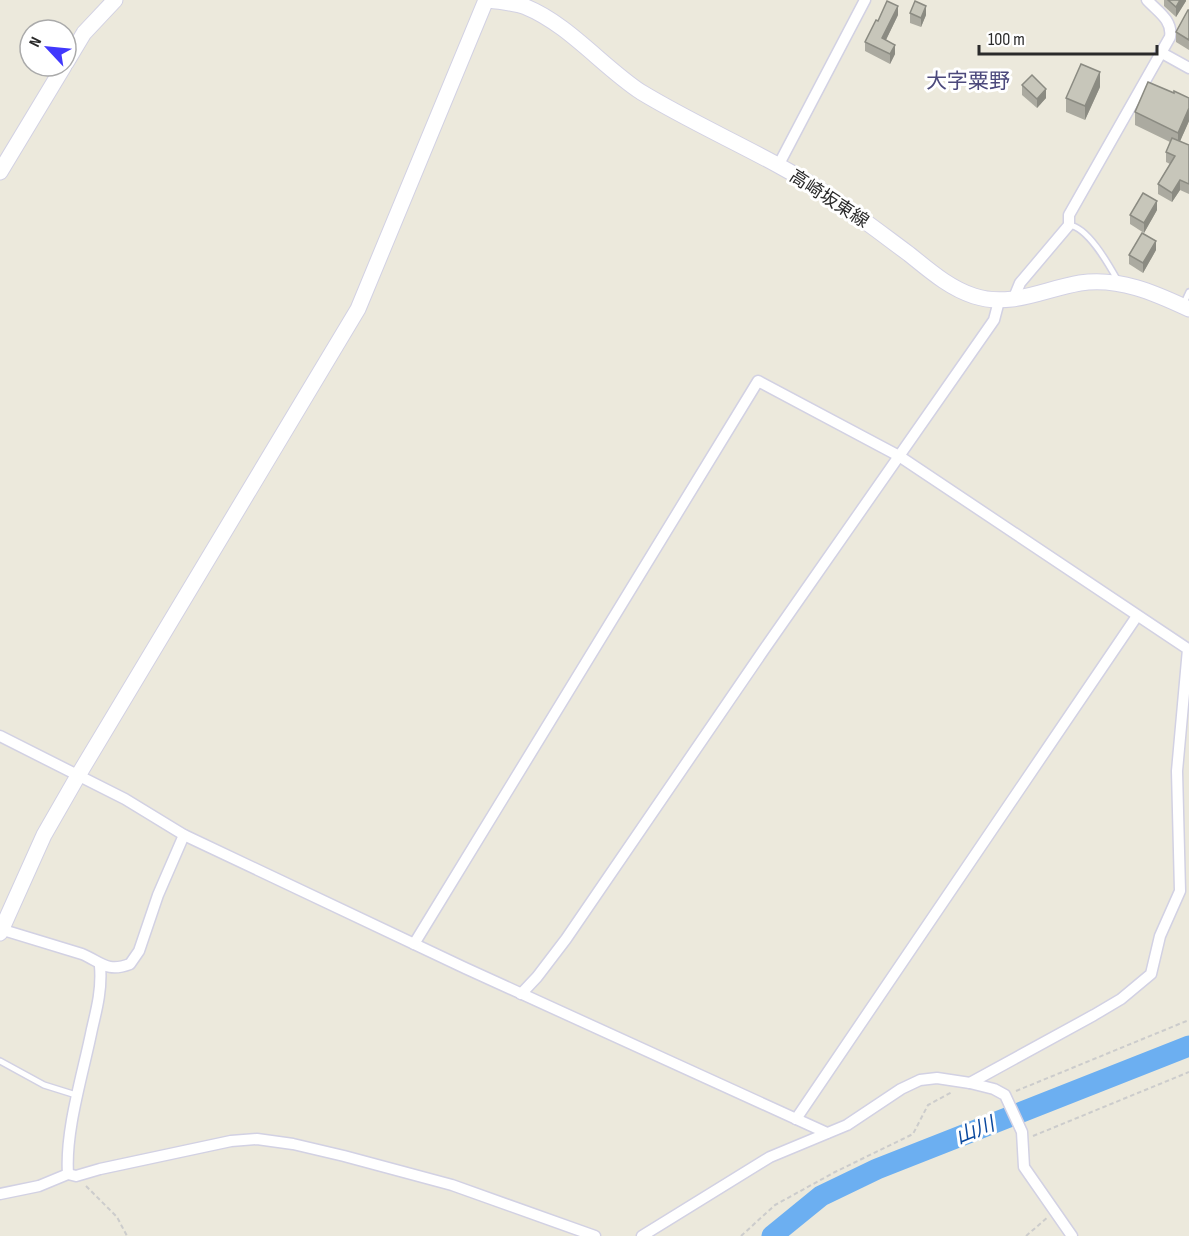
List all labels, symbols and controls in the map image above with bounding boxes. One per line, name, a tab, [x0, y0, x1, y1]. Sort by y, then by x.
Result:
north arrow	[18, 18, 78, 78]
scale bar	[979, 18, 1158, 56]
text: 100 m	[988, 29, 1025, 50]
text: N	[25, 34, 46, 50]
district label: 大字粟野	[926, 69, 1010, 94]
street label: 高崎坂東線	[786, 166, 872, 232]
water label: 山川	[952, 1112, 1000, 1150]

